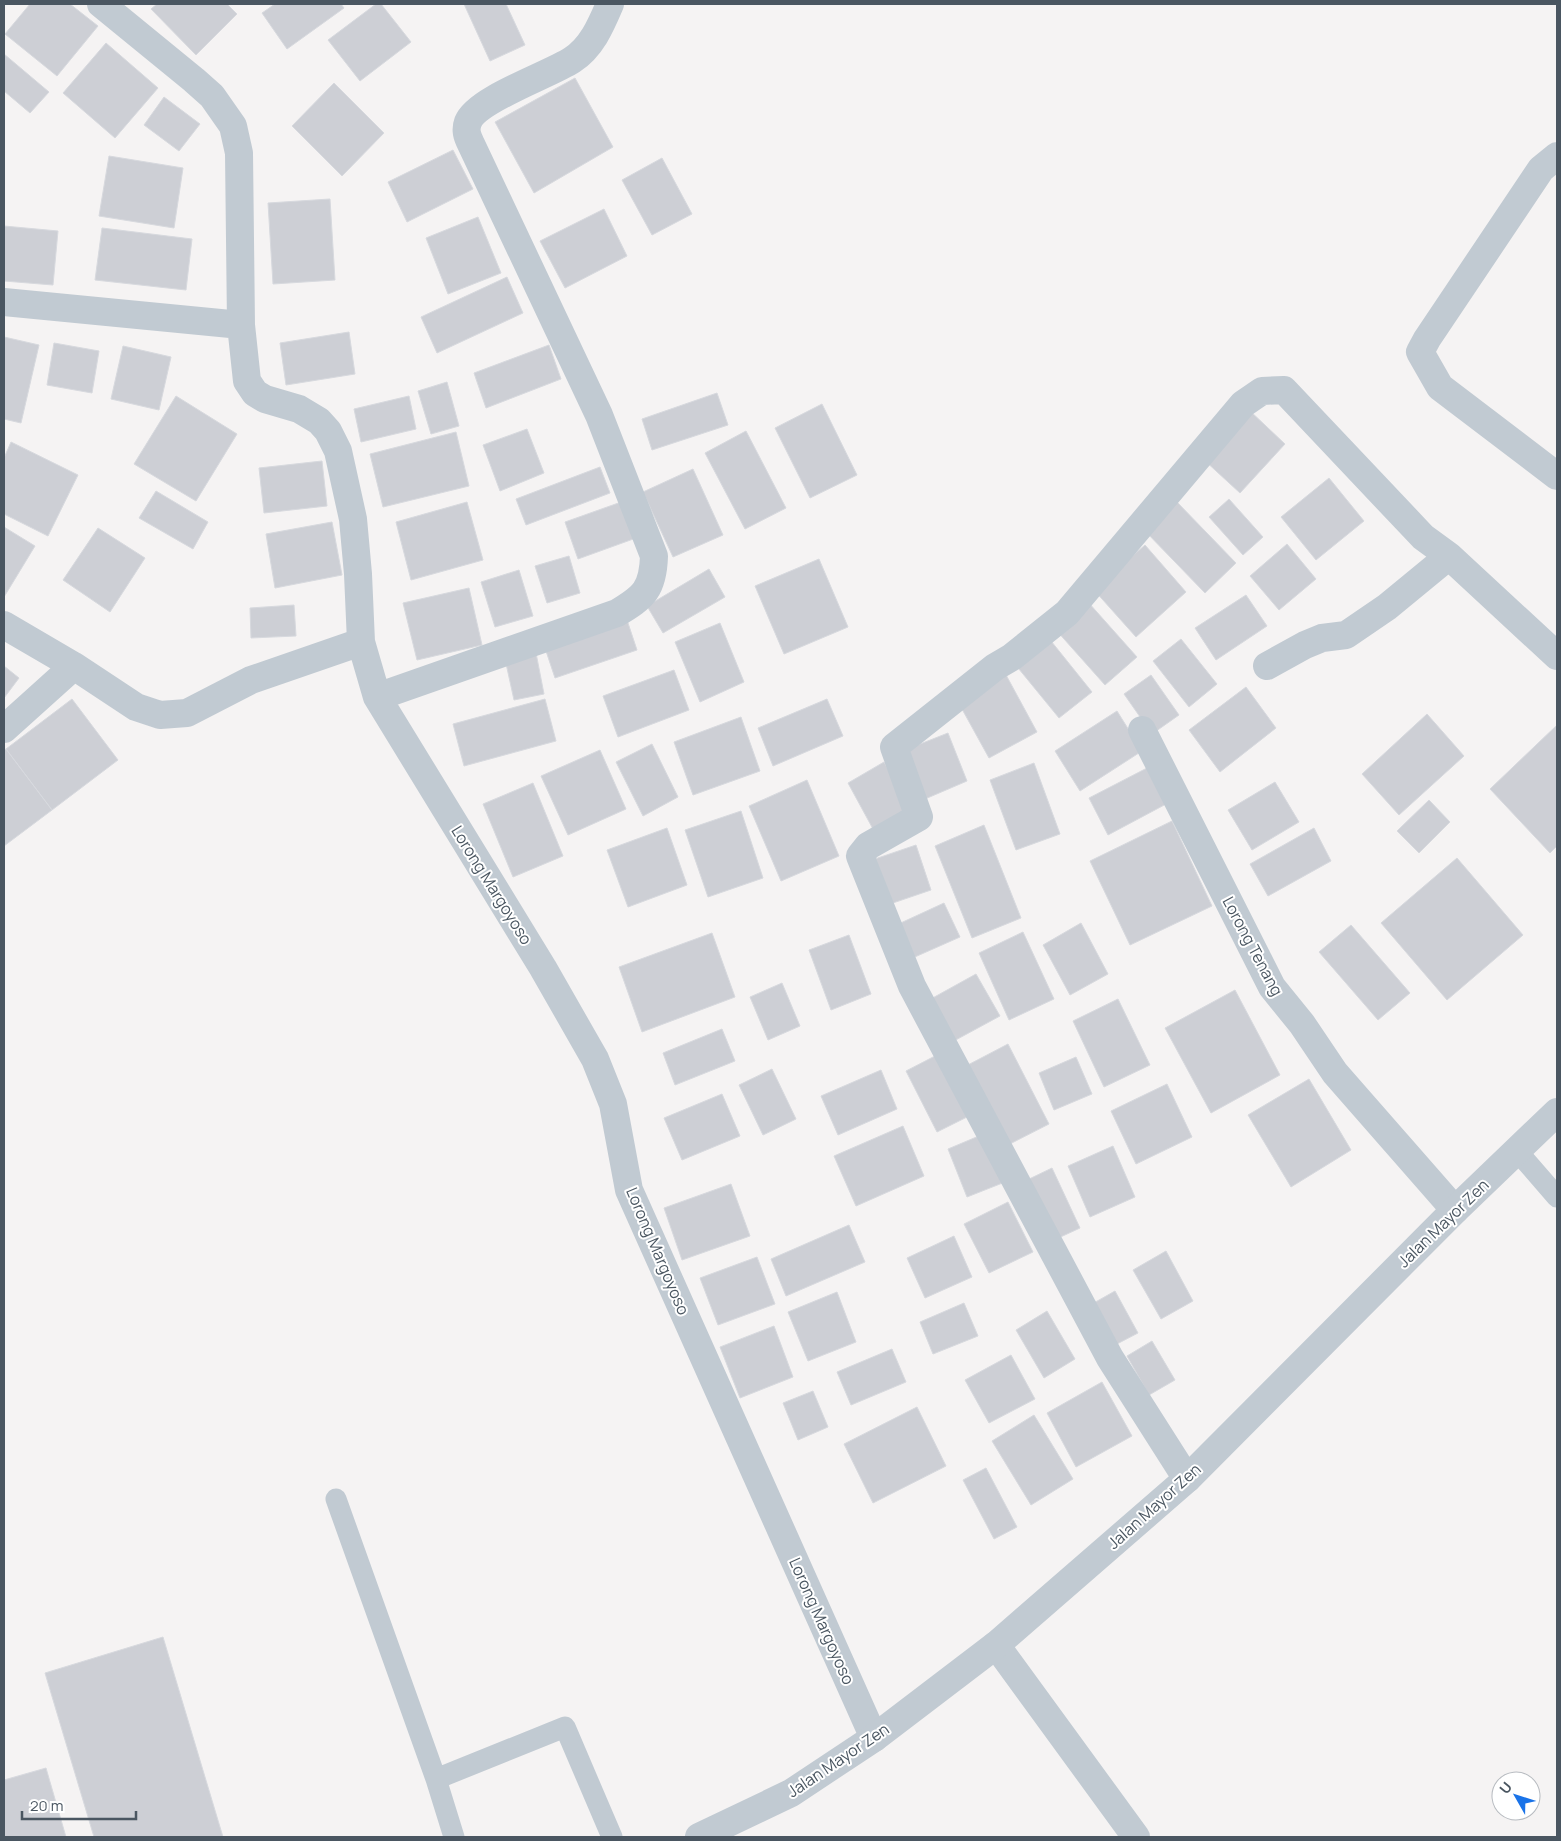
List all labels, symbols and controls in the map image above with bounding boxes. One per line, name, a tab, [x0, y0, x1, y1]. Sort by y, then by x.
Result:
street label: Lorong Margoyoso	[446, 821, 538, 949]
street label: Lorong Tenang	[1218, 892, 1288, 1000]
street label: Jalan Mayor Zen	[1393, 1174, 1493, 1272]
street label: Lorong Margoyoso	[621, 1184, 695, 1318]
street label: Jalan Mayor Zen	[1103, 1458, 1205, 1554]
street label: Lorong Margoyoso	[784, 1554, 860, 1688]
street label: Jalan Mayor Zen	[783, 1718, 893, 1802]
north arrow	[1491, 1771, 1541, 1821]
text: U	[1495, 1778, 1516, 1797]
scale bar	[22, 1788, 136, 1820]
text: 20 m	[30, 1795, 63, 1816]

